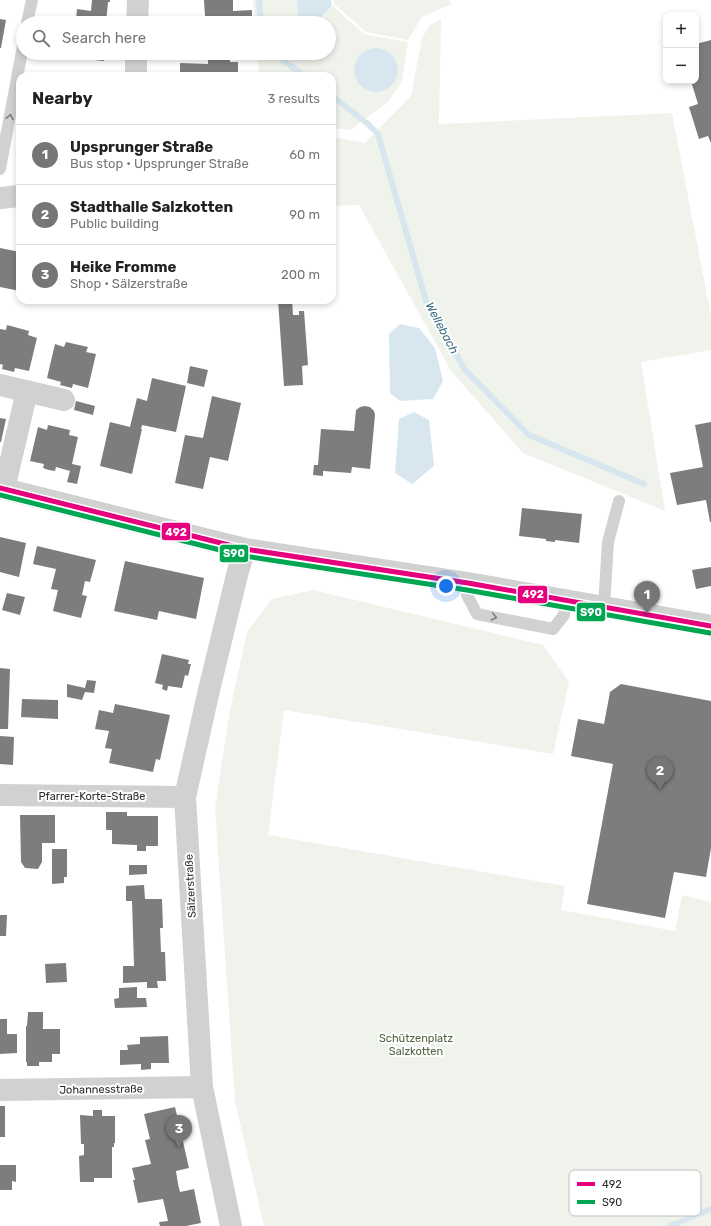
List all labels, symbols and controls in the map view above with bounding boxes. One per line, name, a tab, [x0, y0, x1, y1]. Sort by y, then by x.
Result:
map controls	[663, 12, 699, 84]
button: +	[663, 12, 699, 48]
search box	[16, 16, 336, 60]
icon: search	[30, 27, 52, 49]
text: Search here	[62, 29, 146, 47]
button: −	[663, 48, 699, 84]
text: Nearby	[32, 88, 93, 108]
text: 3 results	[268, 91, 320, 106]
one-way arrow	[5, 113, 14, 120]
text: Upsprunger Straße	[70, 138, 213, 156]
text: 1	[42, 147, 48, 162]
text: 60 m	[289, 147, 320, 162]
text: Bus stop · Upsprunger Straße	[70, 156, 249, 171]
text: Stadthalle Salzkotten	[70, 198, 233, 216]
text: 2	[41, 207, 49, 222]
text: 90 m	[289, 207, 320, 222]
text: Public building	[70, 216, 159, 231]
text: Heike Fromme	[70, 258, 176, 276]
text: 3	[41, 267, 49, 282]
text: 200 m	[281, 267, 320, 282]
text: Shop · Sälzerstraße	[70, 276, 188, 291]
water label: Wellebach	[423, 300, 461, 356]
line badge: 492	[161, 522, 191, 541]
text: 492	[165, 526, 187, 539]
line badge: S90	[219, 544, 249, 563]
text: S90	[223, 547, 245, 560]
your location	[436, 576, 456, 596]
pin: 1	[634, 581, 660, 614]
line badge: 492	[517, 585, 548, 604]
text: 492	[522, 588, 544, 601]
line badge: S90	[576, 602, 606, 622]
text: S90	[580, 606, 602, 619]
one-way arrow	[491, 613, 497, 621]
pin: 2	[647, 757, 673, 790]
street label: Pfarrer-Korte-Straße	[38, 790, 146, 803]
street label: Sälzerstraße	[182, 854, 199, 918]
park label: Schützenplatz Salzkotten	[379, 1032, 453, 1058]
street label: Johannesstraße	[59, 1082, 143, 1097]
pin: 3	[166, 1115, 192, 1148]
legend	[569, 1170, 701, 1216]
text: 492	[602, 1178, 622, 1191]
text: S90	[602, 1196, 622, 1209]

